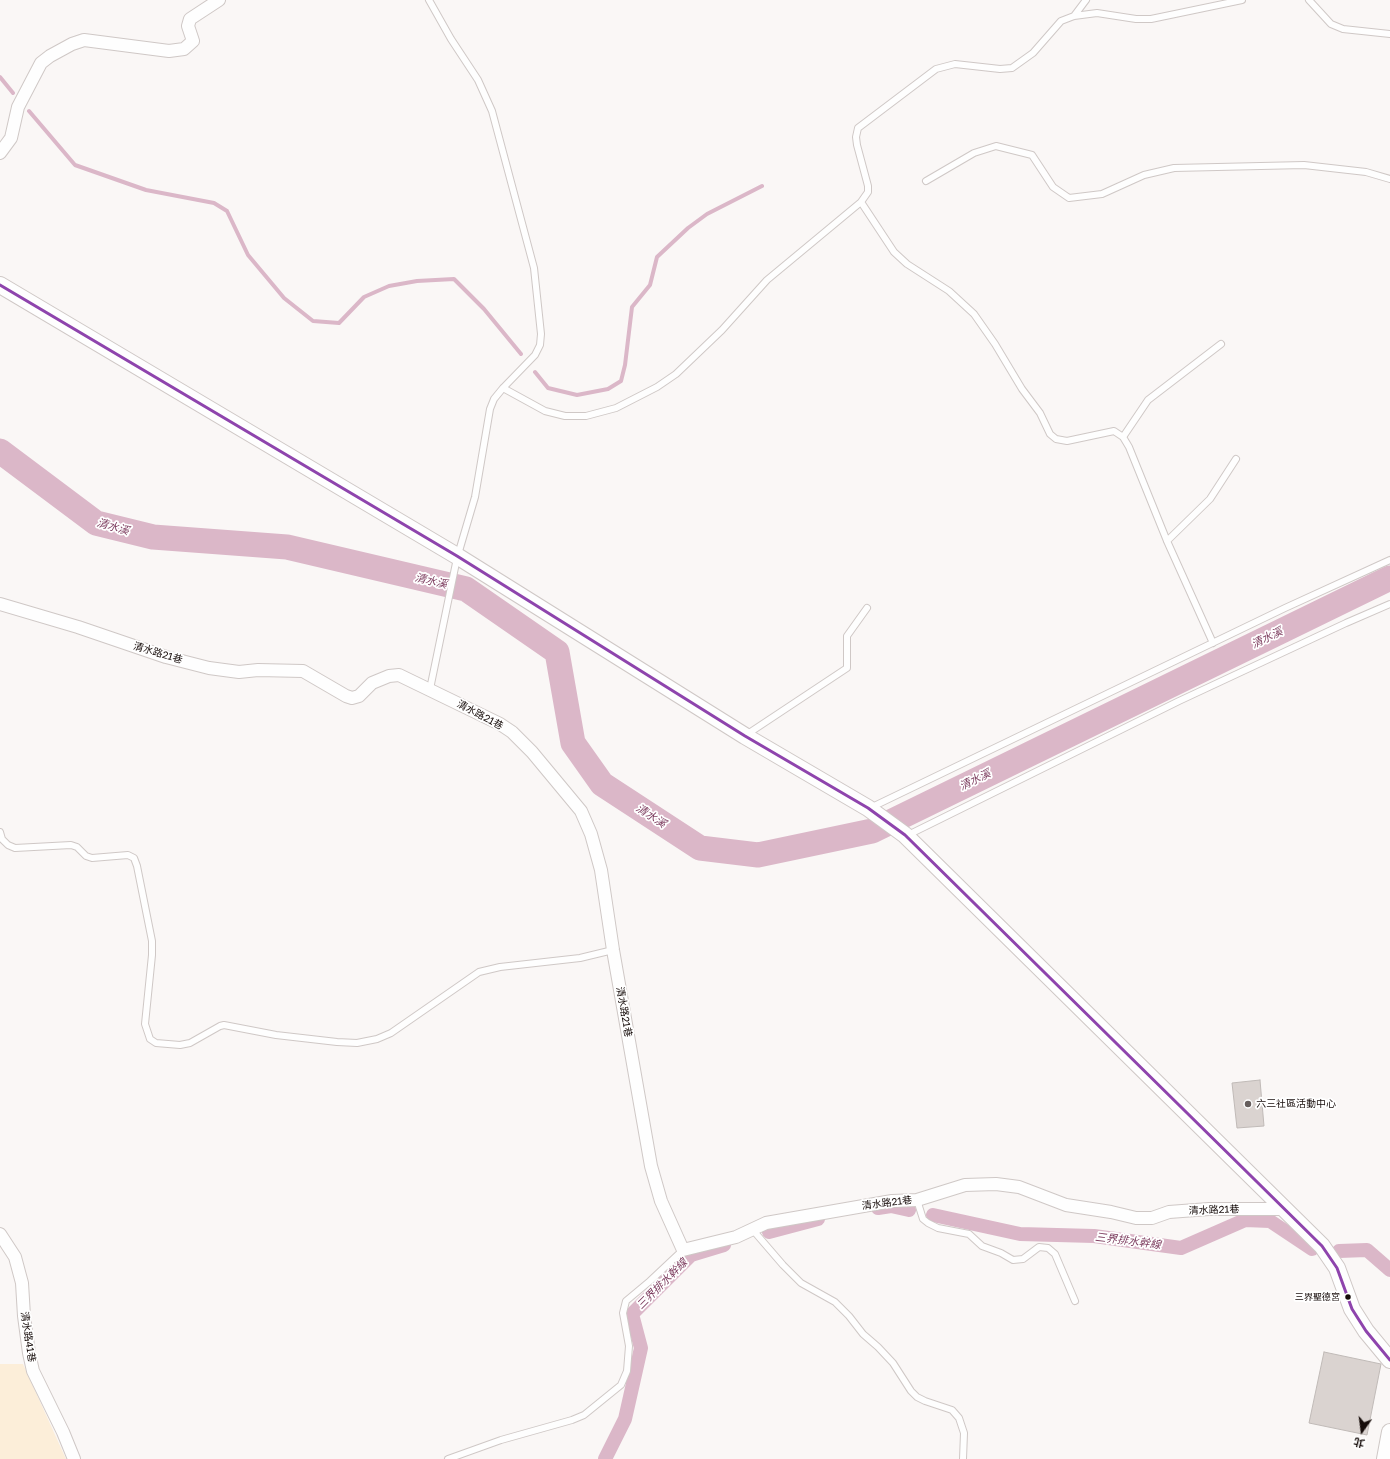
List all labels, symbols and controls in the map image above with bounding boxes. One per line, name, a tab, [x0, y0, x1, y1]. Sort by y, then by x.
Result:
water label: 清水溪	[95, 516, 131, 538]
water label: 清水溪	[413, 571, 449, 591]
water label: 清水溪	[1249, 625, 1285, 651]
street label: 清水路21巷	[132, 640, 184, 666]
street label: 清水路21巷	[455, 698, 505, 732]
water label: 清水溪	[957, 767, 993, 793]
water label: 清水溪	[634, 801, 668, 831]
street label: 清水路21巷	[614, 986, 634, 1038]
place label: 六三社區活動中心	[1256, 1098, 1336, 1110]
marker: 六三社區活動中心	[1243, 1099, 1253, 1109]
street label: 清水路21巷	[861, 1194, 913, 1212]
street label: 清水路21巷	[1188, 1203, 1240, 1217]
water label: 三界排水幹線	[1094, 1230, 1162, 1252]
water label: 三界排水幹線	[634, 1256, 690, 1312]
place label: 三界聖德宮	[1295, 1292, 1340, 1302]
marker: 三界聖德宮	[1343, 1292, 1353, 1302]
street label: 清水路41巷	[18, 1311, 38, 1363]
north arrow	[1342, 1411, 1382, 1451]
text: 北	[1352, 1435, 1366, 1451]

